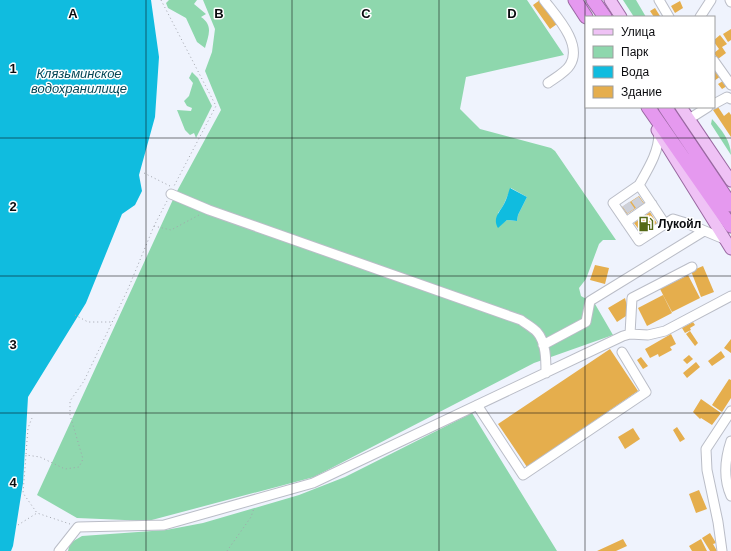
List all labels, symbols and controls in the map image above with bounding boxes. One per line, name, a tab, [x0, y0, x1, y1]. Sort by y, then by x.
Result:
text: A	[68, 6, 78, 21]
text: B	[214, 6, 224, 21]
text: C	[361, 6, 371, 21]
text: D	[507, 6, 517, 21]
legend	[585, 16, 715, 108]
text: Улица	[621, 25, 655, 39]
text: Парк	[621, 45, 649, 59]
text: 1	[9, 61, 17, 76]
text: Вода	[621, 65, 649, 79]
water label: Клязьминское водохранилище	[31, 66, 127, 96]
text: Здание	[621, 85, 662, 99]
text: 2	[9, 199, 17, 214]
fuel station icon: Лукойл	[637, 215, 655, 233]
place label: Лукойл	[658, 217, 701, 231]
text: 3	[9, 337, 17, 352]
text: 4	[9, 475, 17, 490]

